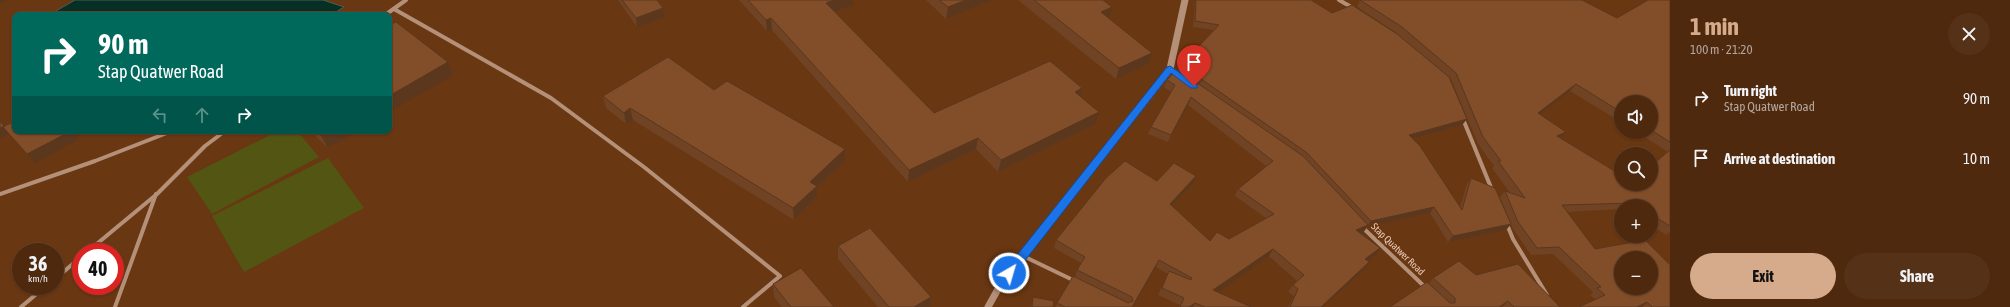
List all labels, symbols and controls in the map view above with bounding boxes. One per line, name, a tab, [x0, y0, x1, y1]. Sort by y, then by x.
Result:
text: 1 min	[1690, 13, 1739, 40]
button: close	[1948, 13, 1990, 55]
icon: right	[32, 28, 84, 80]
text: 90 m	[98, 28, 148, 60]
text: 100 m · 21:20	[1690, 42, 1753, 57]
pin	[1177, 45, 1211, 86]
icon: arrive	[1183, 51, 1205, 73]
text: Stap Quatwer Road	[98, 61, 224, 82]
text: Turn right	[1724, 82, 1777, 99]
icon: right	[1690, 87, 1712, 109]
text: 90 m	[1963, 90, 1990, 107]
map controls	[1614, 95, 1658, 295]
button: sound	[1614, 95, 1658, 139]
text: Stap Quatwer Road	[1724, 99, 1815, 114]
icon: left	[149, 104, 171, 126]
icon: ahead	[191, 104, 213, 126]
icon: right	[233, 104, 255, 126]
button: search	[1614, 147, 1658, 191]
icon: arrive	[1690, 147, 1712, 169]
text: Arrive at destination	[1724, 150, 1835, 167]
text: 10 m	[1963, 150, 1990, 167]
button: +	[1614, 199, 1658, 243]
street label: Stap Quatwer Road	[1369, 221, 1427, 277]
speed limit sign: 40	[72, 243, 124, 295]
button: −	[1614, 251, 1658, 295]
text: 36	[29, 252, 47, 275]
position arrow	[988, 252, 1030, 294]
button: Exit	[1690, 253, 1836, 299]
button: Share	[1844, 253, 1990, 299]
text: km/h	[28, 273, 48, 284]

